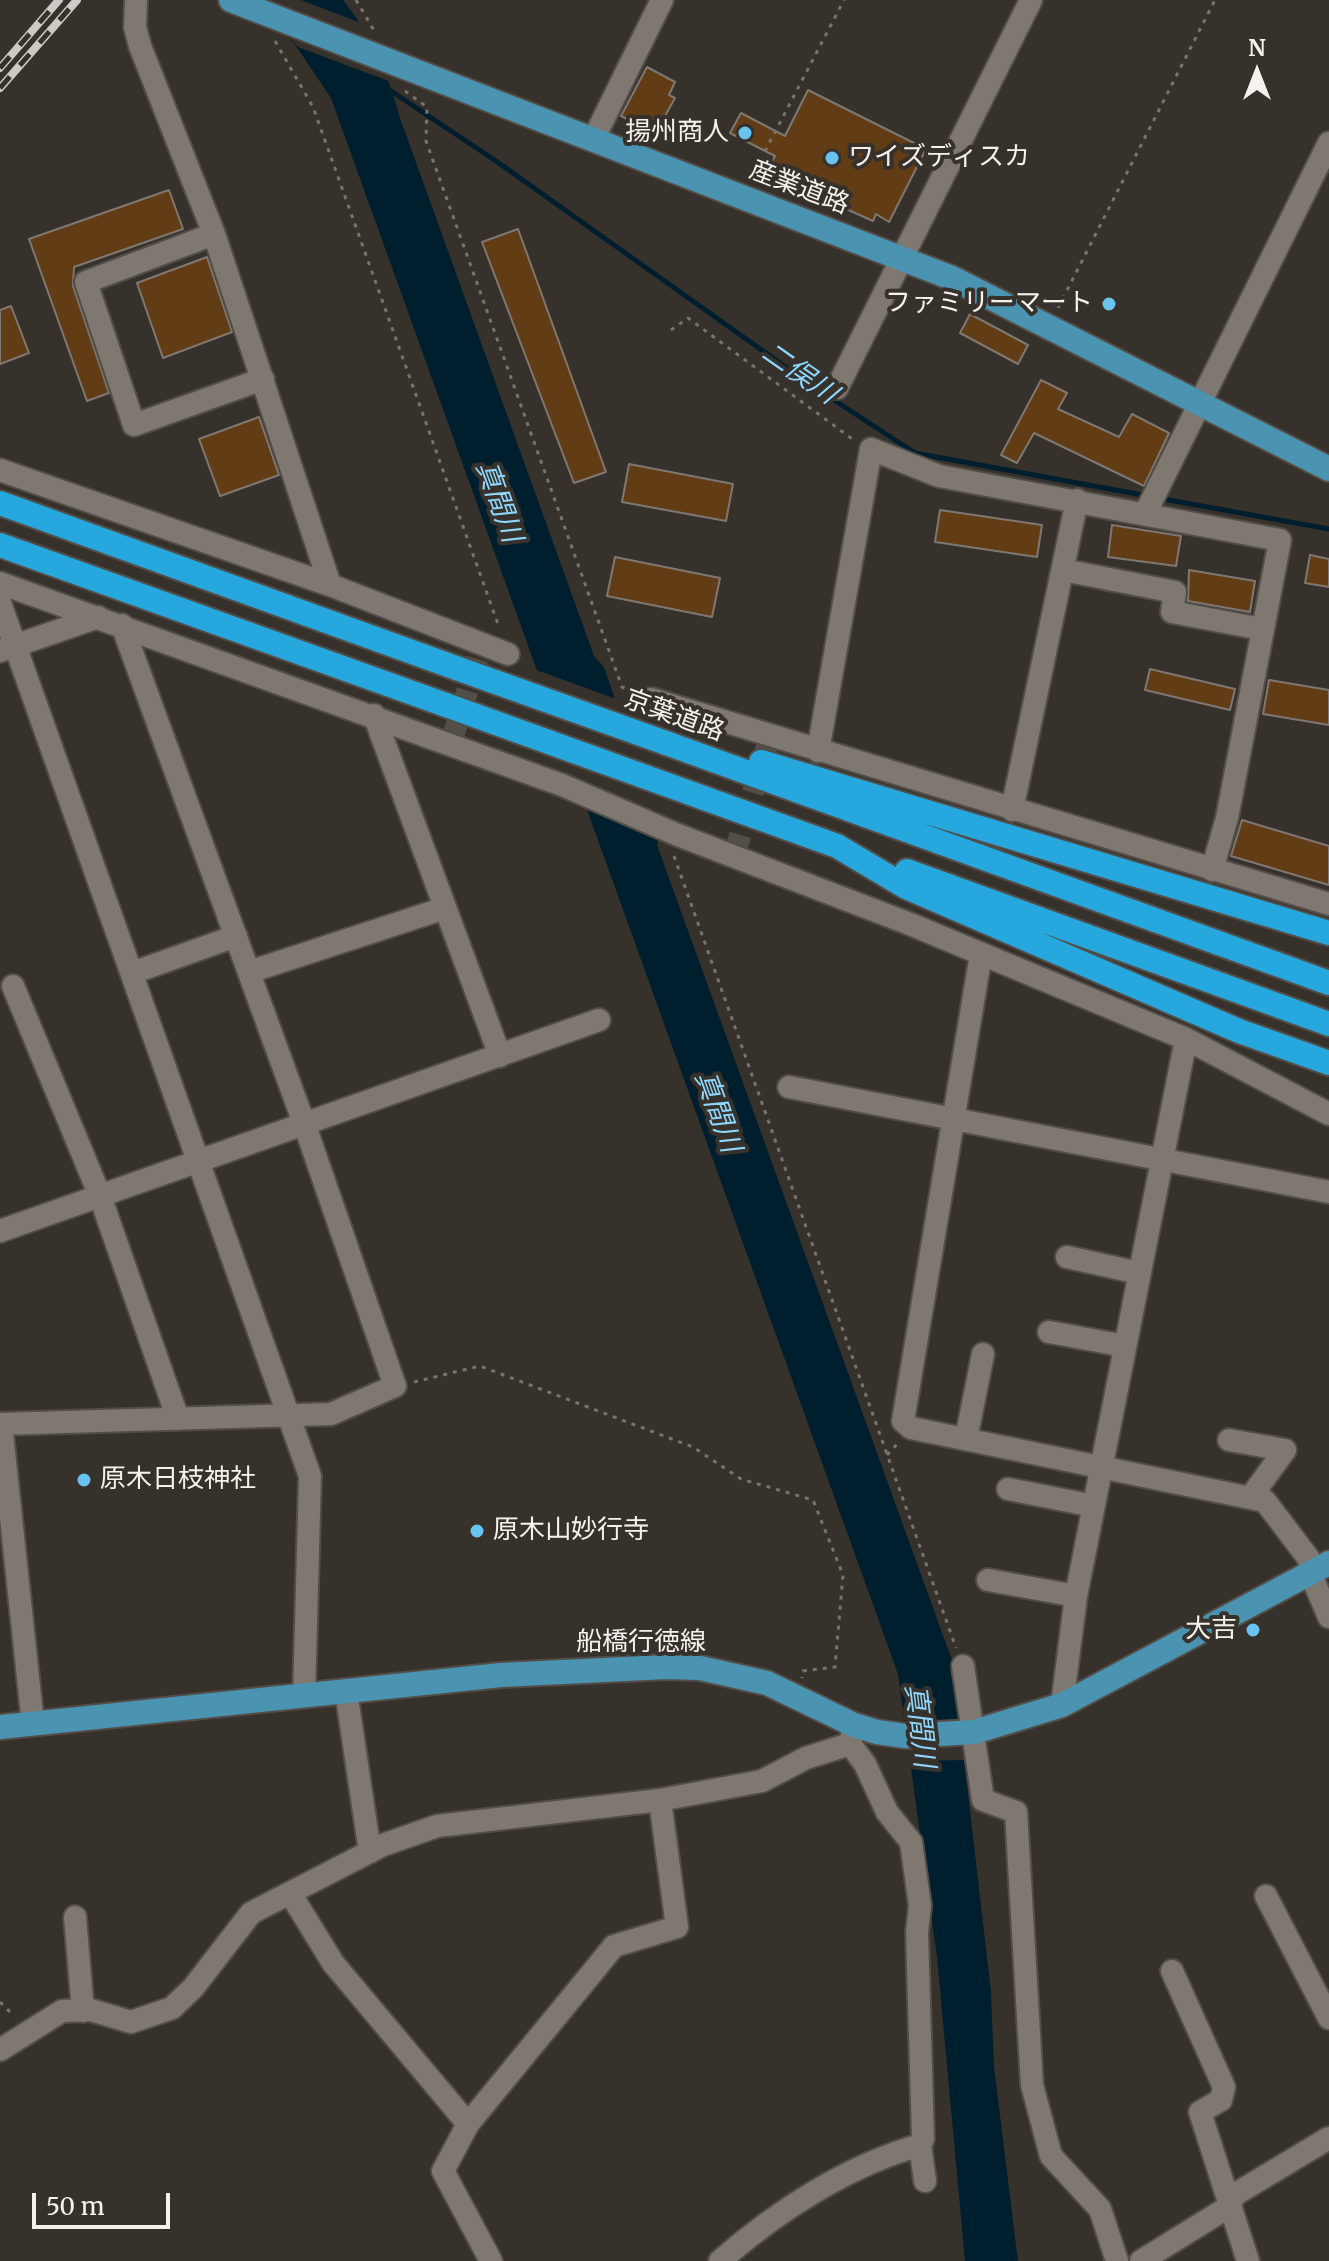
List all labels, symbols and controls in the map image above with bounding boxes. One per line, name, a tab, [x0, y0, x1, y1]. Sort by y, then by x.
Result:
north arrow	[1217, 32, 1297, 112]
text: N	[1248, 34, 1266, 62]
place label: 揚州商人	[625, 117, 729, 149]
marker: 揚州商人	[736, 124, 754, 142]
place label: ワイズディスカ	[848, 142, 1030, 174]
marker: ワイズディスカ	[823, 149, 841, 167]
street label: 産業道路	[745, 155, 853, 221]
place label: ファミリーマート	[885, 288, 1093, 320]
marker: ファミリーマート	[1100, 295, 1118, 313]
water label: 二俣川	[755, 336, 843, 412]
water label: 真間川	[468, 457, 528, 547]
street label: 京葉道路	[620, 684, 728, 748]
water label: 真間川	[687, 1067, 747, 1157]
place label: 原木日枝神社	[100, 1464, 256, 1496]
marker: 原木日枝神社	[75, 1471, 93, 1489]
place label: 原木山妙行寺	[493, 1515, 649, 1547]
marker: 原木山妙行寺	[468, 1522, 486, 1540]
place label: 大吉	[1185, 1614, 1237, 1646]
marker: 大吉	[1244, 1621, 1262, 1639]
street label: 船橋行徳線	[576, 1627, 706, 1659]
water label: 真間川	[897, 1682, 941, 1770]
scale bar	[36, 2177, 174, 2227]
text: 50 m	[46, 2191, 105, 2222]

